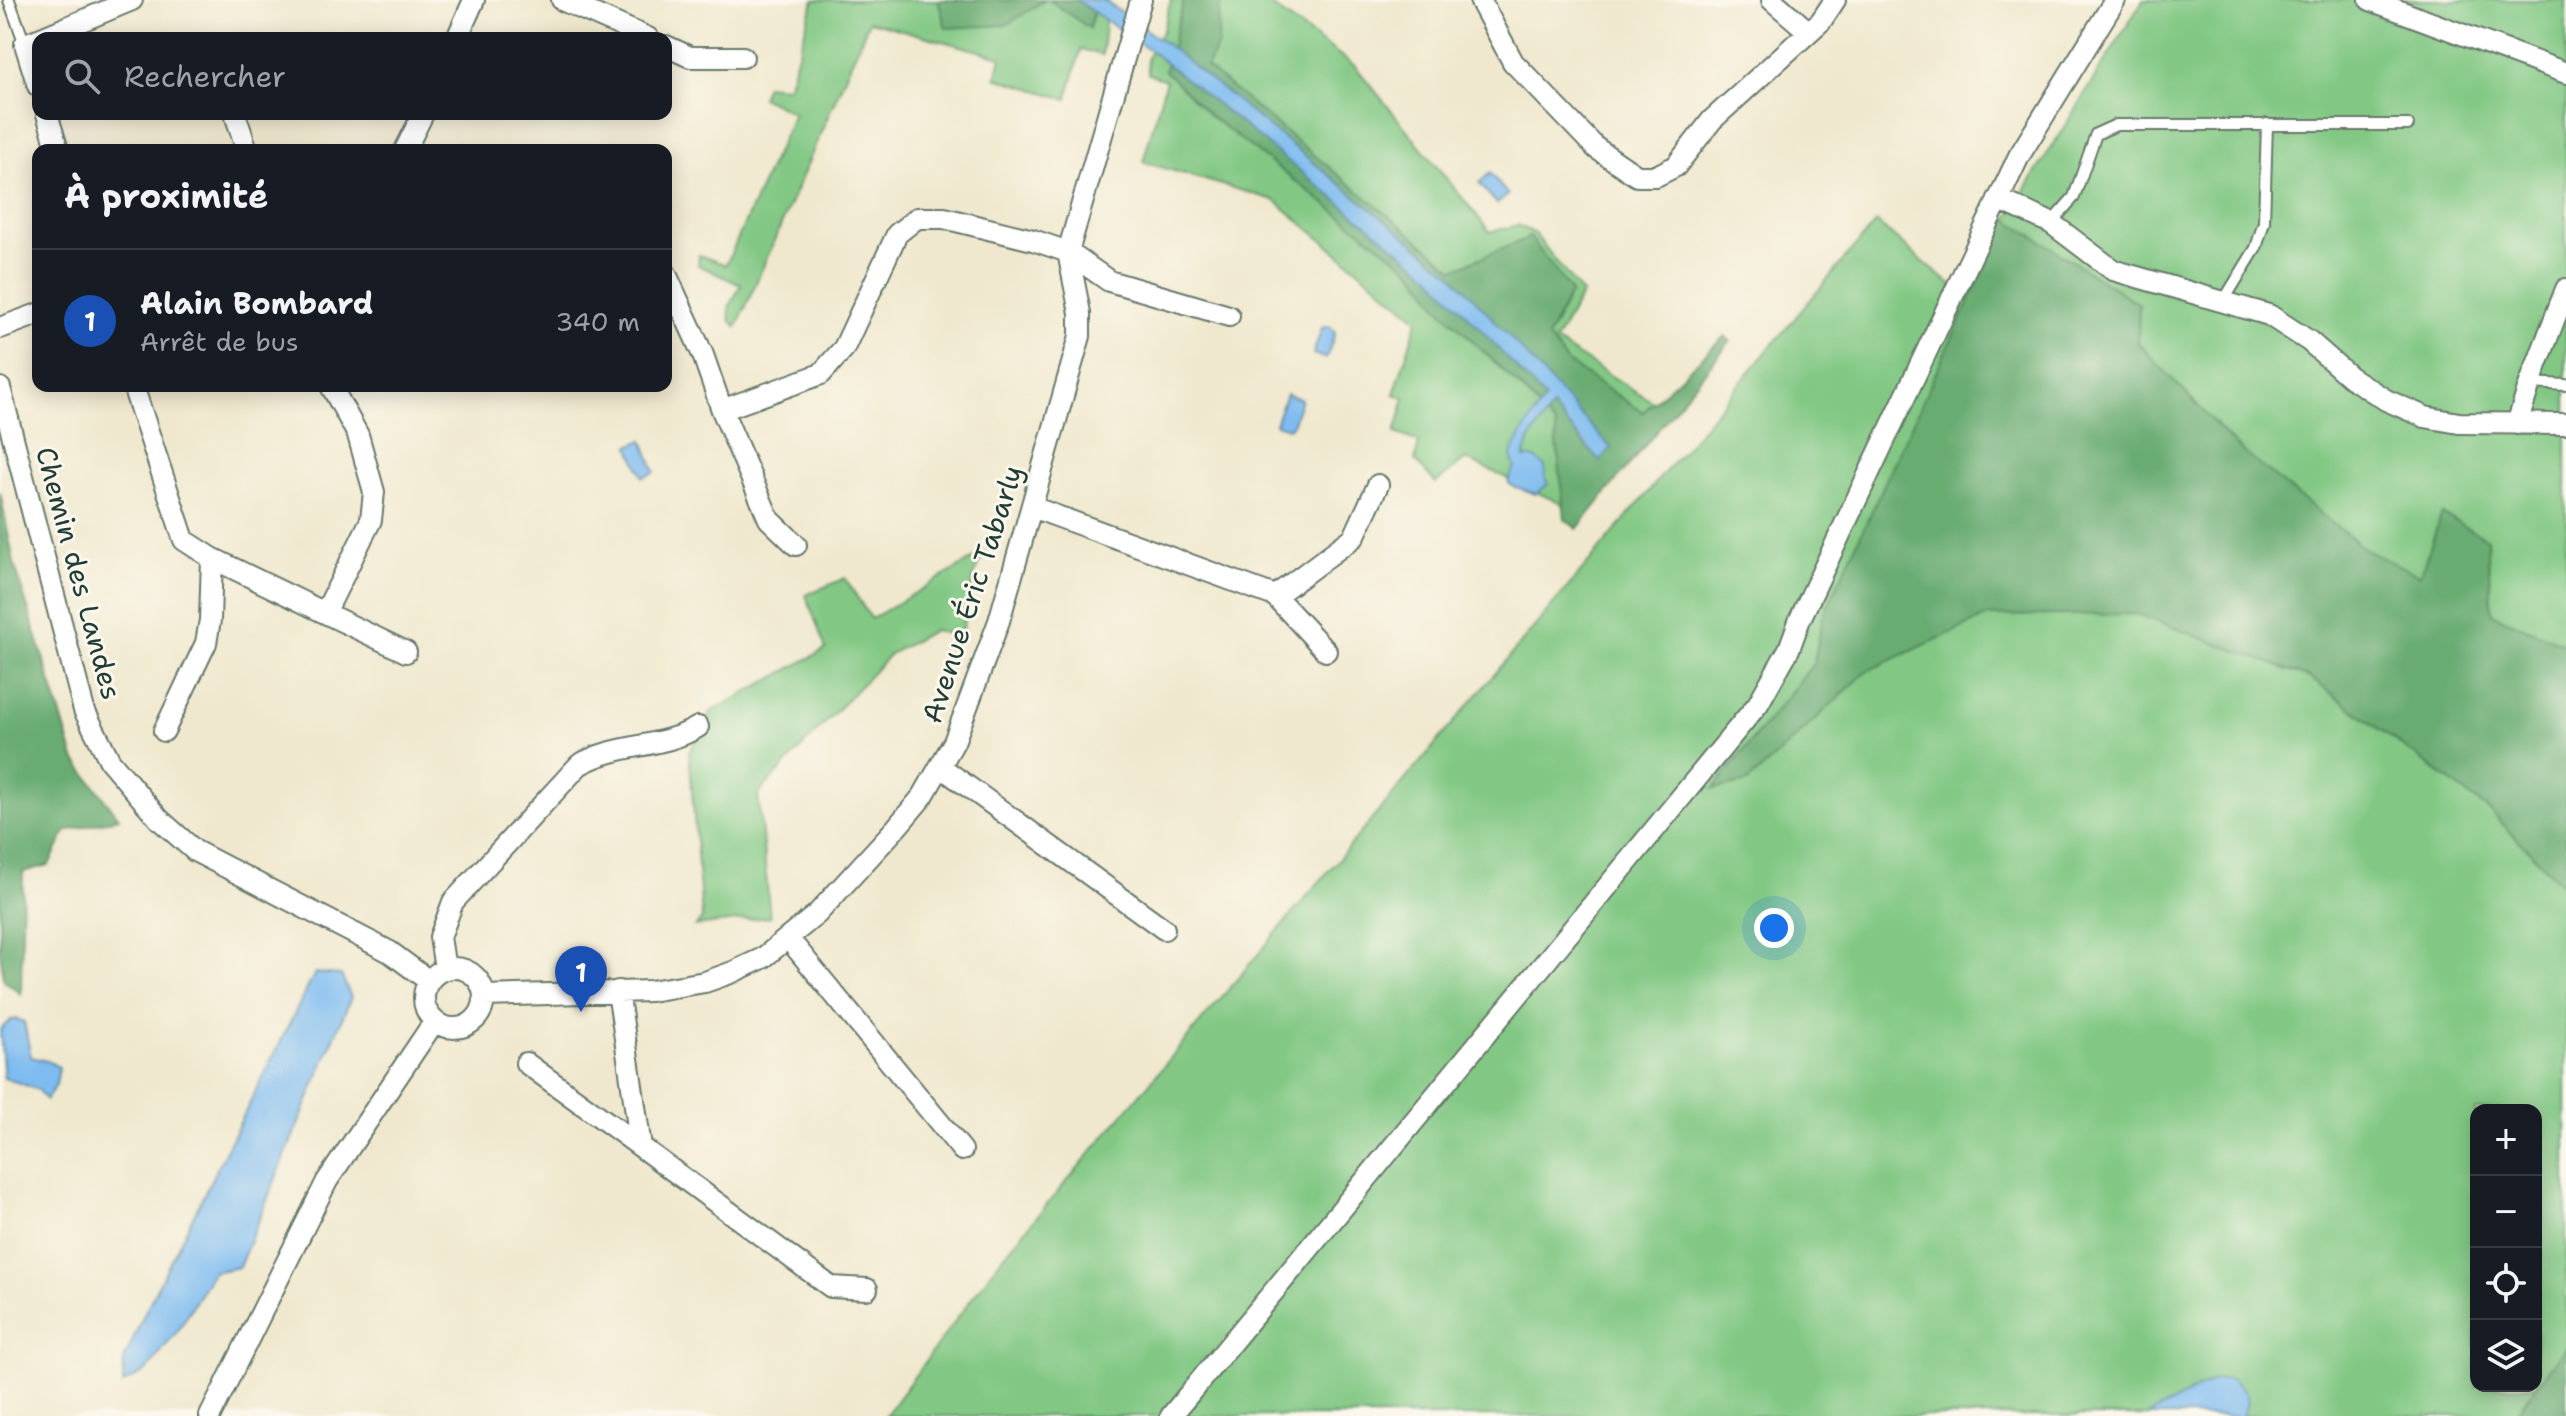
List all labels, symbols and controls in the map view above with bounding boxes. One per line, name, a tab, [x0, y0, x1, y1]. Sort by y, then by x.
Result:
search box	[32, 32, 672, 120]
icon: search	[60, 54, 104, 98]
text: Rechercher	[124, 56, 286, 97]
text: À proximité	[64, 173, 268, 219]
text: Alain Bombard	[140, 283, 373, 324]
text: 1	[84, 304, 96, 339]
text: 340 m	[555, 304, 640, 339]
text: Arrêt de bus	[140, 324, 299, 359]
street label: Chemin des Landes	[27, 442, 131, 704]
street label: Avenue Éric Tabarly	[912, 460, 1032, 728]
your location	[1754, 908, 1794, 948]
pin: 1	[555, 946, 607, 1012]
map controls	[2470, 1104, 2542, 1392]
button: +	[2470, 1104, 2542, 1176]
button: −	[2470, 1176, 2542, 1248]
button: locate	[2470, 1248, 2542, 1320]
button: layers	[2470, 1320, 2542, 1392]

